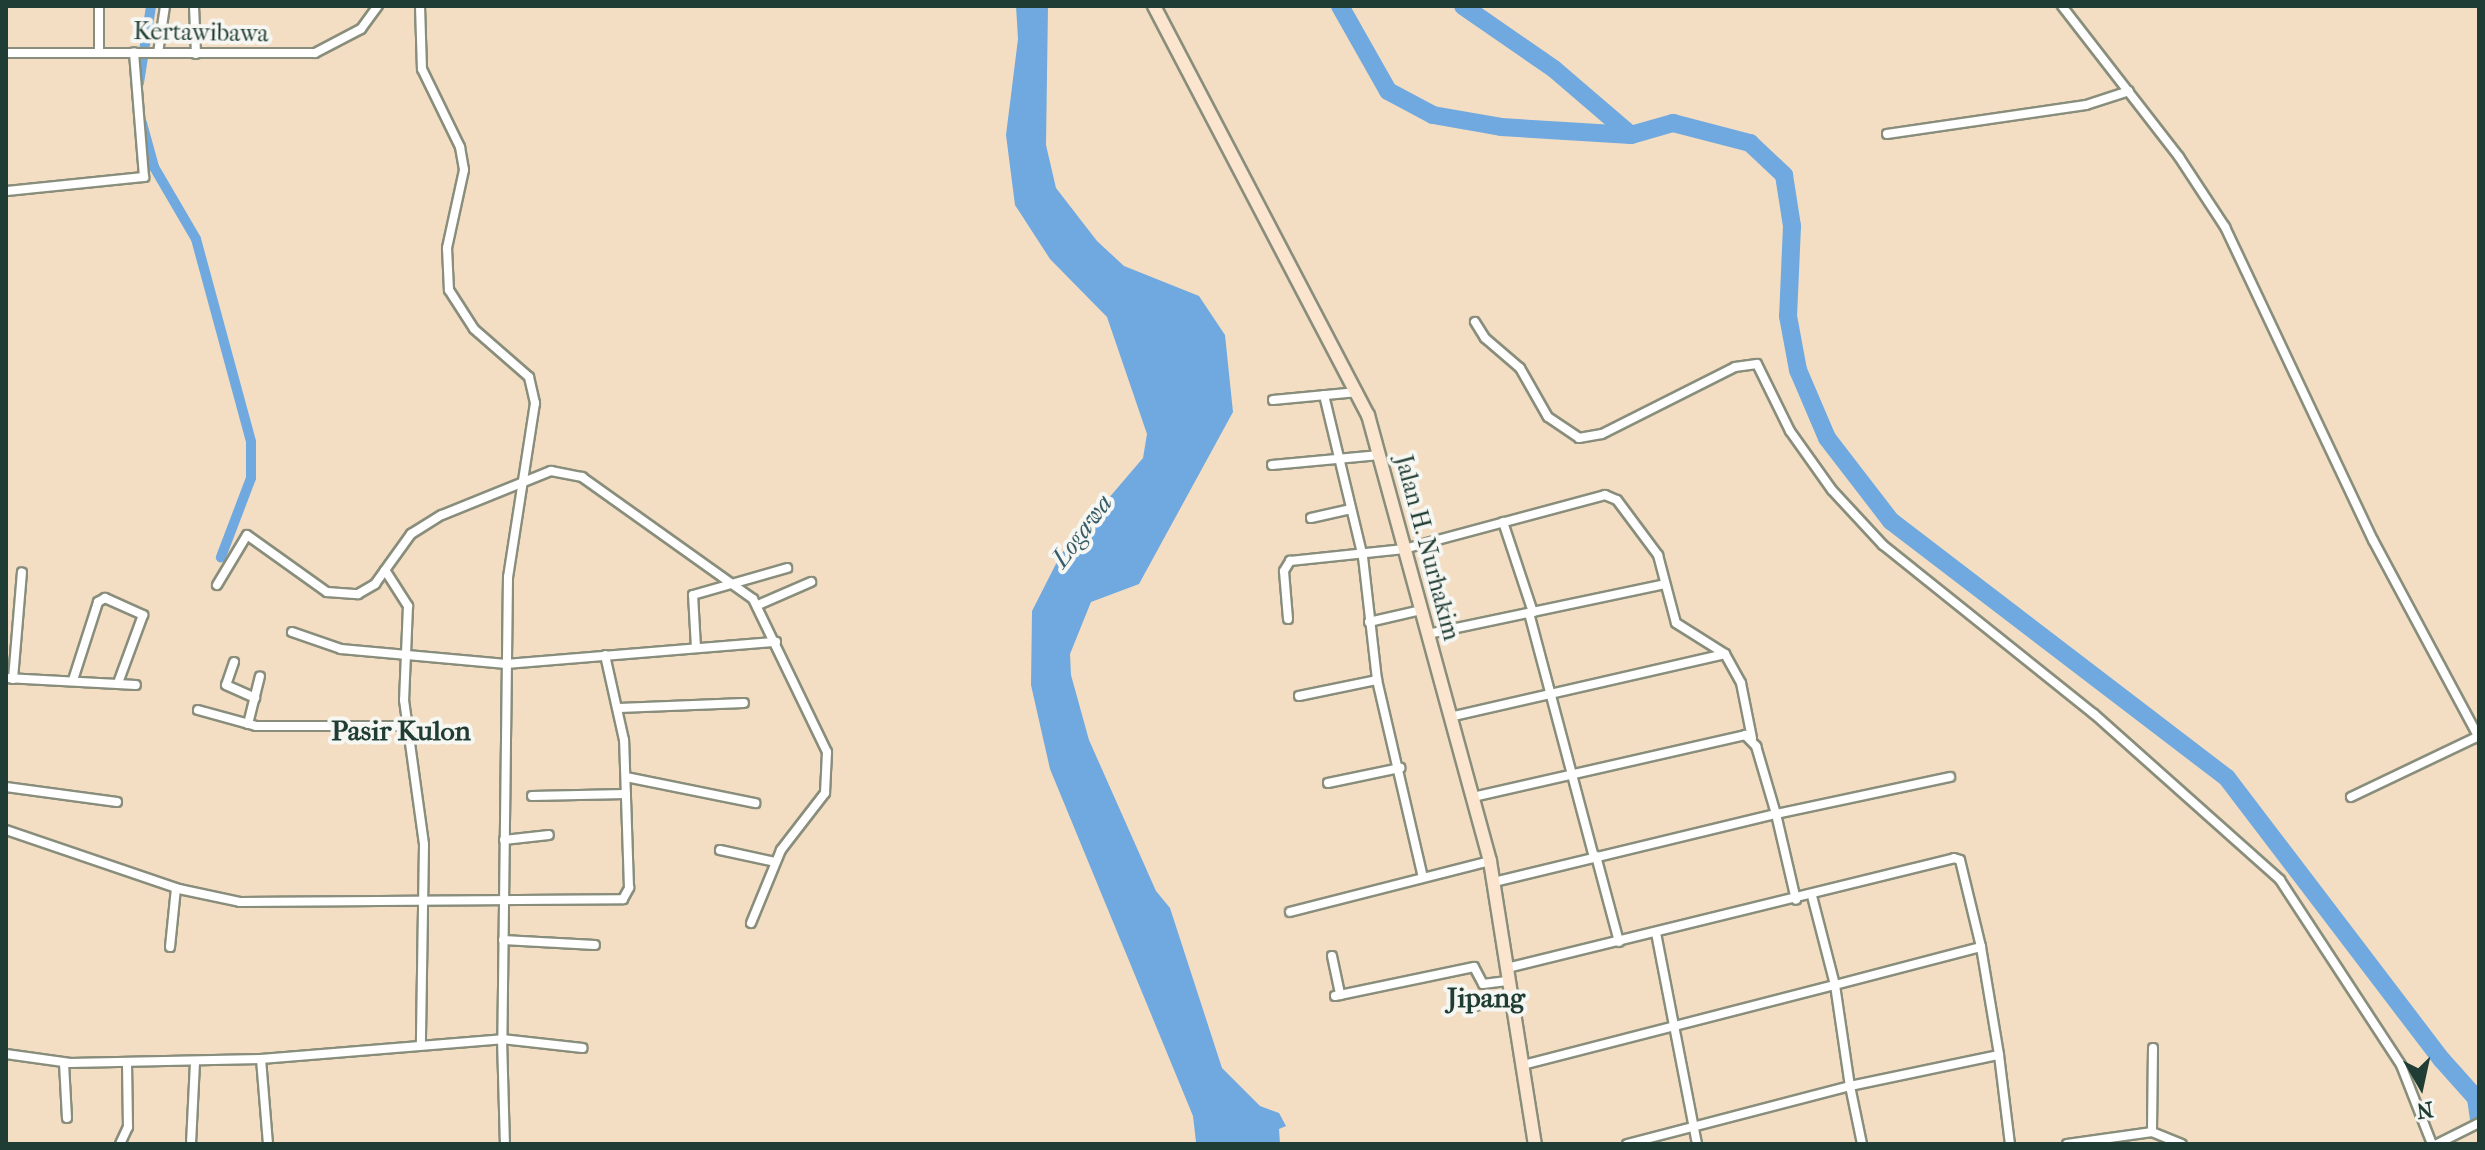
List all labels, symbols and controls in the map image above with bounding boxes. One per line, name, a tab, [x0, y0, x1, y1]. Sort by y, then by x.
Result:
street label: Kertawibawa	[133, 17, 269, 49]
street label: Jalan H. Nurhakim	[1388, 452, 1466, 644]
water label: Logawa	[1045, 488, 1119, 574]
district label: Pasir Kulon	[331, 714, 471, 748]
district label: Jipang	[1447, 981, 1525, 1015]
north arrow	[2381, 1046, 2461, 1126]
text: N	[2414, 1096, 2435, 1124]

